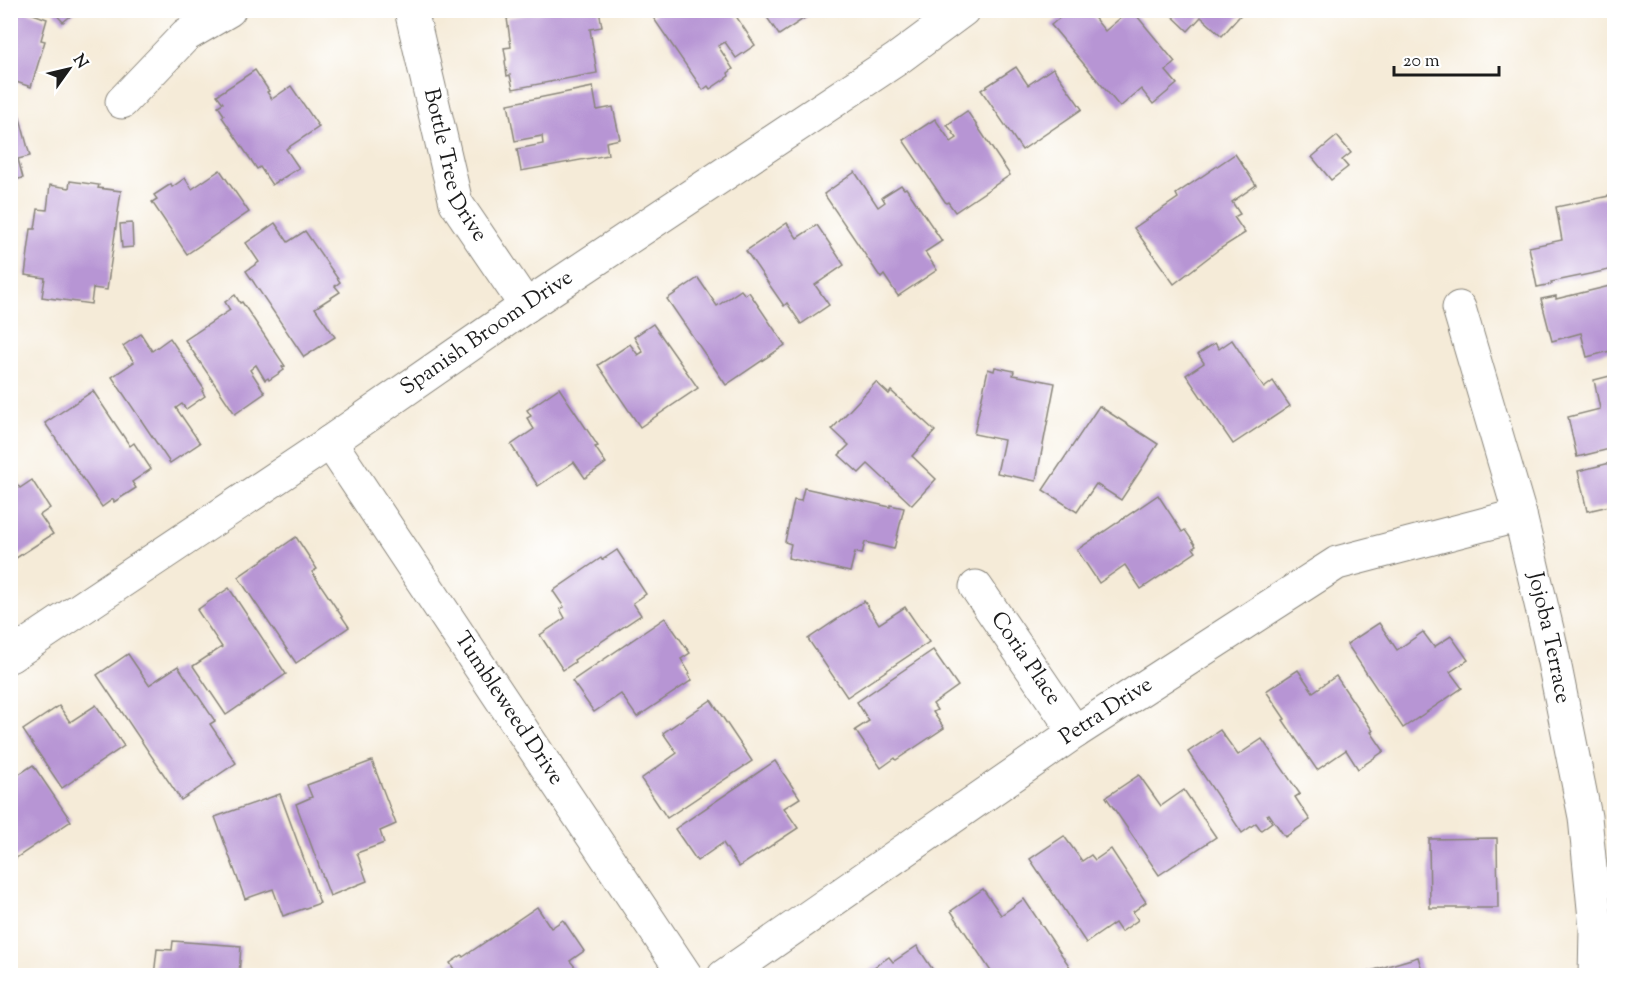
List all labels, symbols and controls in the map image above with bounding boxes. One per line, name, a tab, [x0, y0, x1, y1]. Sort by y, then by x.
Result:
north arrow	[39, 39, 99, 99]
scale bar	[1394, 39, 1499, 77]
text: 20 m	[1403, 49, 1440, 75]
text: N	[66, 50, 93, 74]
street label: Bottle Tree Drive	[414, 85, 494, 249]
street label: Spanish Broom Drive	[394, 263, 580, 404]
street label: Jojoba Terrace	[1518, 568, 1578, 706]
street label: Coria Place	[982, 606, 1068, 712]
street label: Tumbleweed Drive	[445, 626, 571, 792]
street label: Petra Drive	[1053, 670, 1159, 754]

